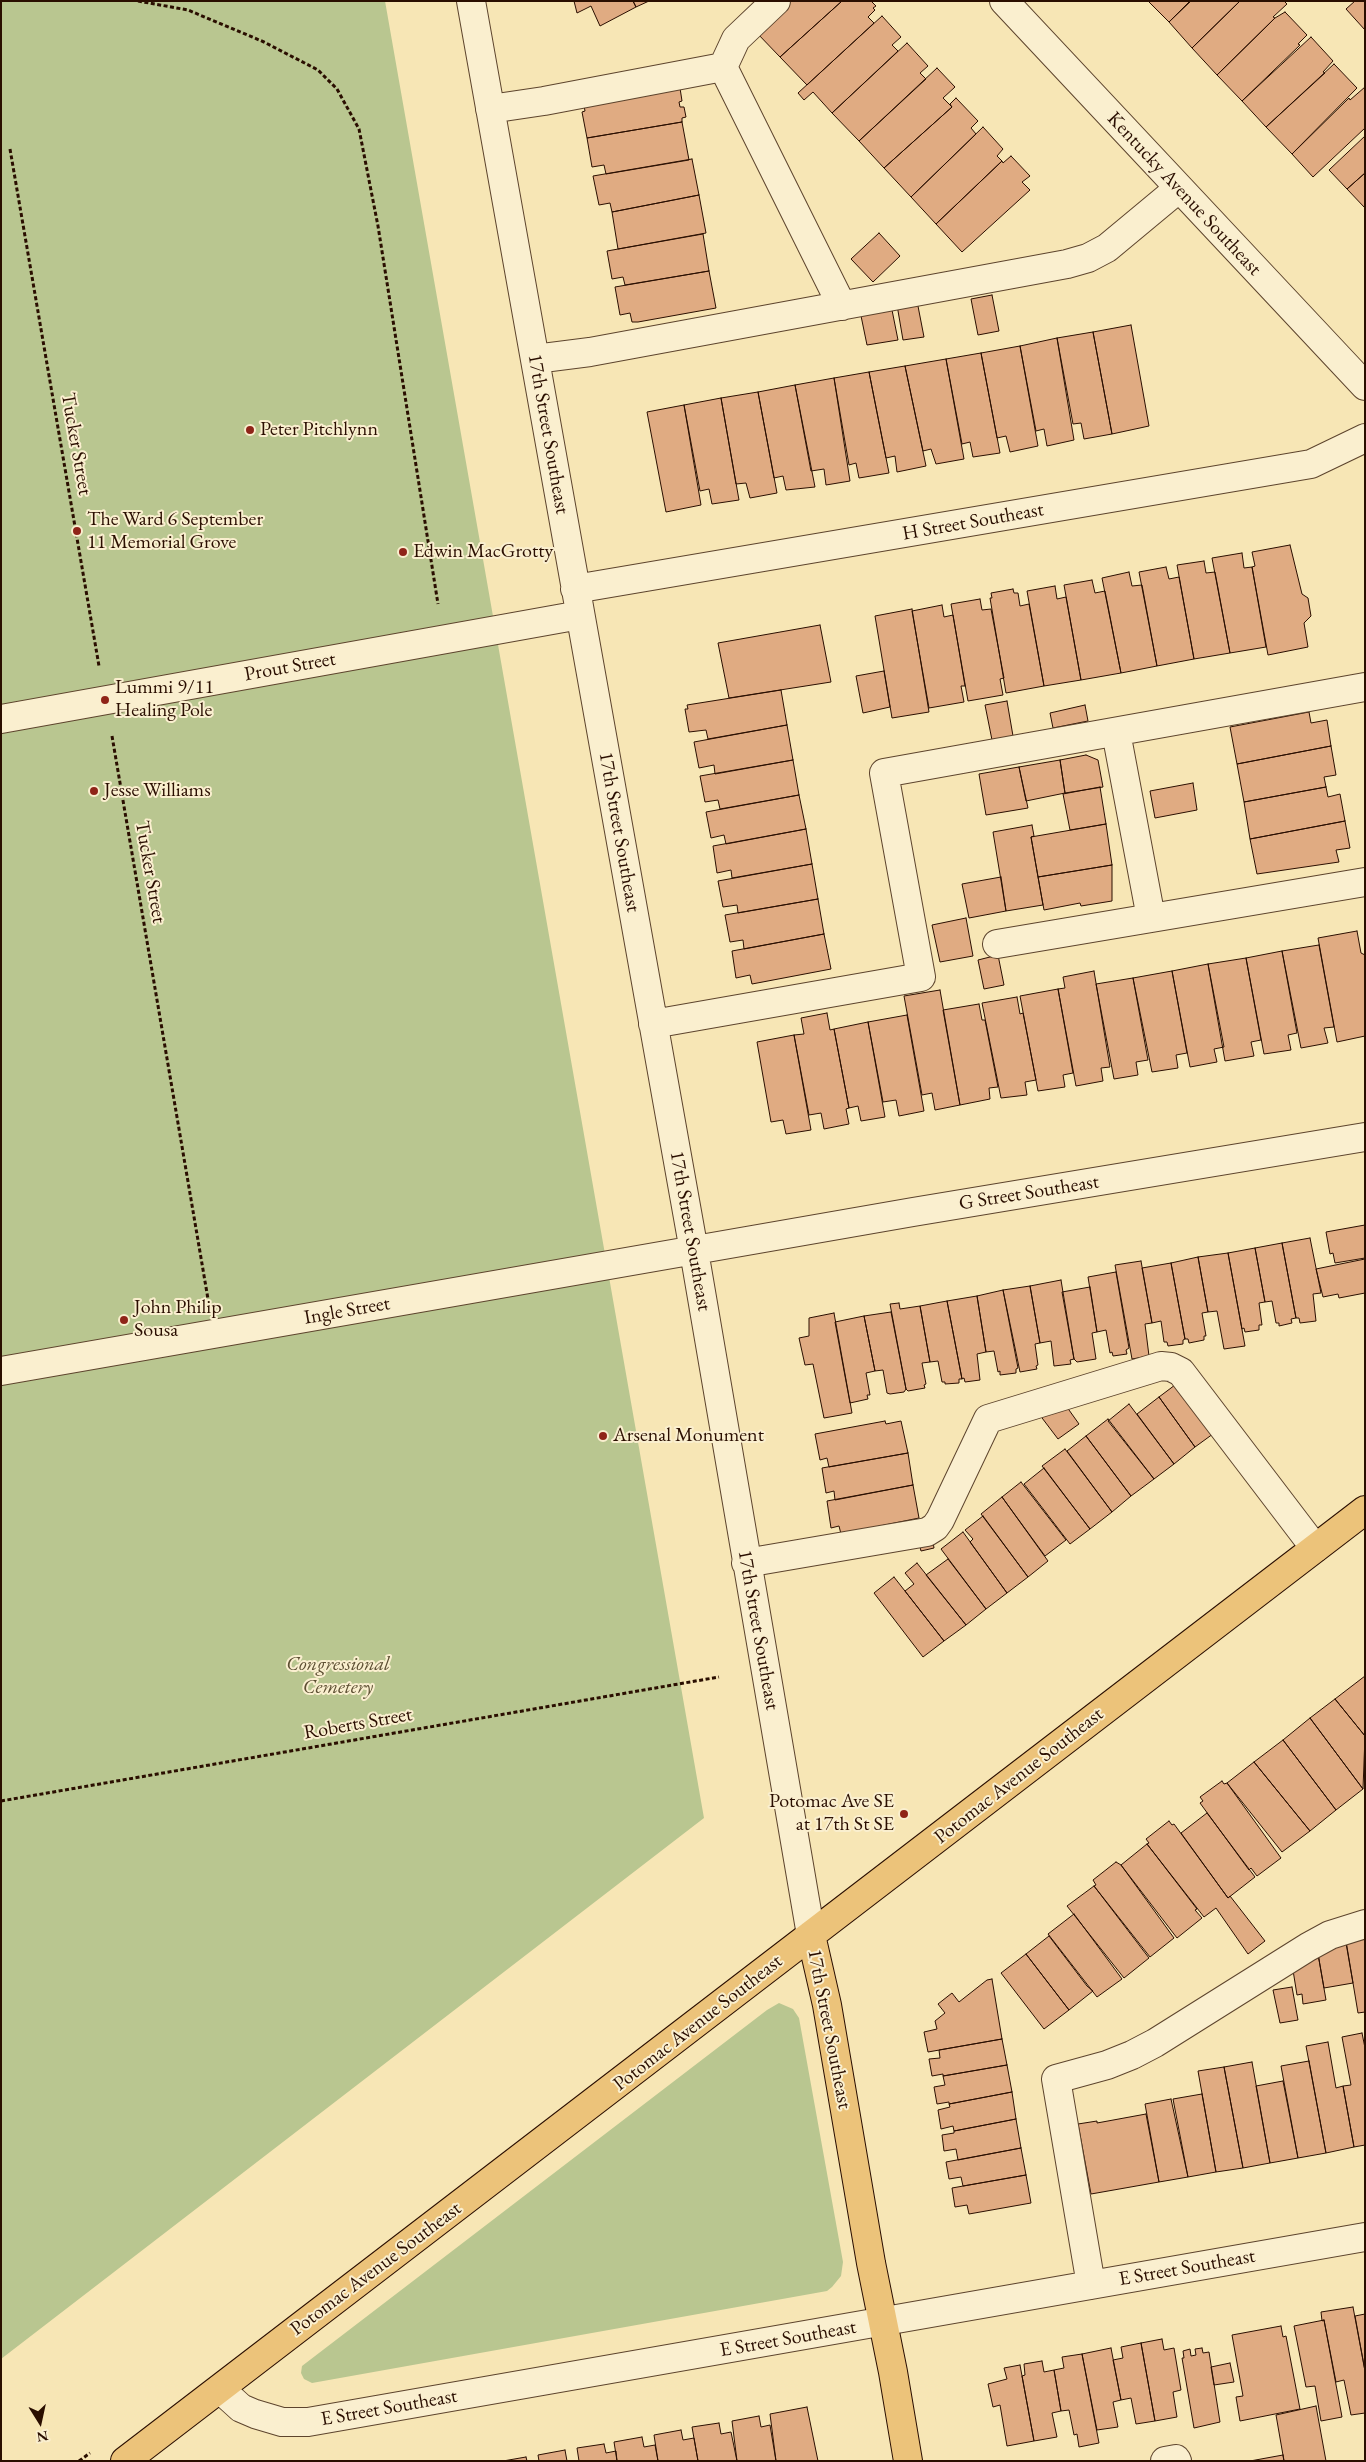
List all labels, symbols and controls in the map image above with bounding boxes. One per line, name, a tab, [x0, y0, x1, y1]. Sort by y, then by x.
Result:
street label: Kentucky Avenue Southeast	[1102, 107, 1266, 281]
street label: 17th Street Southeast	[522, 352, 574, 516]
street label: Tucker Street	[55, 391, 97, 497]
place label: Peter Pitchlynn	[260, 418, 378, 442]
marker: Peter Pitchlynn	[244, 424, 256, 436]
street label: H Street Southeast	[901, 498, 1045, 546]
place label: The Ward 6 September 11 Memorial Grove	[87, 508, 263, 555]
marker: The Ward 6 September 11 Memorial Grove	[71, 525, 83, 537]
place label: Edwin MacGrotty	[413, 540, 553, 564]
marker: Edwin MacGrotty	[397, 546, 409, 558]
street label: Prout Street	[242, 647, 338, 687]
place label: Lummi 9/11 Healing Pole	[115, 676, 214, 723]
marker: Lummi 9/11 Healing Pole	[99, 694, 111, 706]
street label: 17th Street Southeast	[593, 750, 645, 914]
place label: Jesse Williams	[104, 779, 211, 803]
marker: Jesse Williams	[88, 785, 100, 797]
street label: Tucker Street	[129, 819, 171, 925]
street label: 17th Street Southeast	[664, 1149, 716, 1313]
street label: G Street Southeast	[957, 1170, 1101, 1216]
street label: Ingle Street	[302, 1292, 392, 1330]
place label: John Philip Sousa	[134, 1296, 222, 1343]
marker: John Philip Sousa	[118, 1314, 130, 1326]
place label: Arsenal Monument	[613, 1424, 764, 1448]
marker: Arsenal Monument	[597, 1430, 609, 1442]
street label: 17th Street Southeast	[732, 1548, 784, 1712]
park label: Congressional Cemetery	[286, 1653, 390, 1700]
street label: Roberts Street	[302, 1703, 414, 1745]
street label: Potomac Avenue Southeast	[930, 1703, 1108, 1849]
place label: Potomac Ave SE at 17th St SE	[769, 1790, 894, 1837]
marker: Potomac Ave SE at 17th St SE	[898, 1808, 910, 1820]
street label: 17th Street Southeast	[802, 1947, 856, 2111]
street label: Potomac Avenue Southeast	[609, 1950, 787, 2096]
street label: Potomac Avenue Southeast	[286, 2197, 466, 2341]
street label: E Street Southeast	[1117, 2244, 1257, 2292]
street label: E Street Southeast	[718, 2315, 858, 2363]
street label: E Street Southeast	[319, 2384, 459, 2432]
north arrow	[15, 2397, 65, 2447]
text: N	[35, 2427, 50, 2447]

